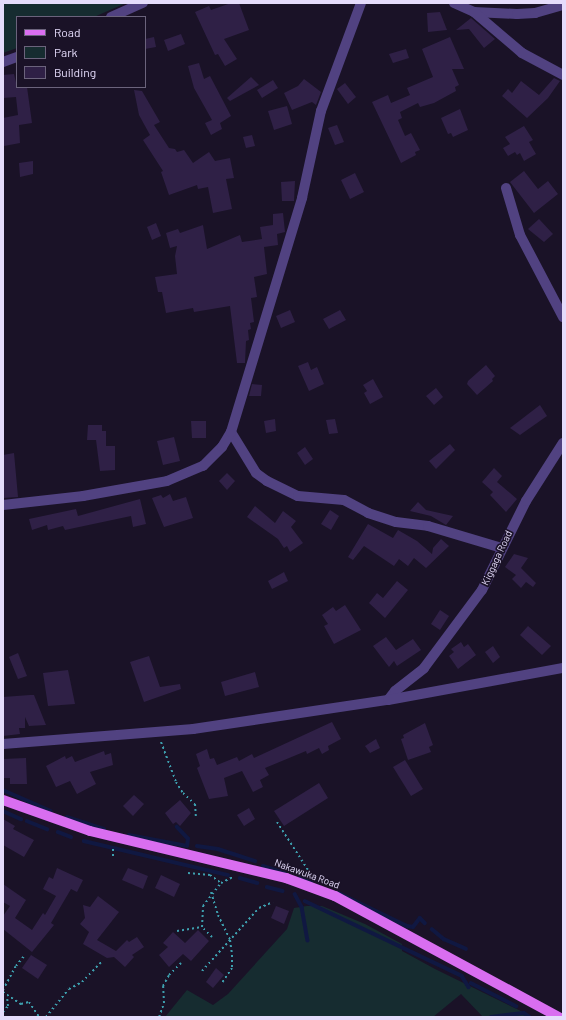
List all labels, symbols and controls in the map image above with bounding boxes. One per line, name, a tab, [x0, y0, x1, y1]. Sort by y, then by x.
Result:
legend	[16, 16, 146, 88]
text: Road	[54, 25, 81, 39]
text: Park	[54, 45, 78, 59]
text: Building	[54, 65, 96, 79]
street label: Kiggaga Road	[479, 529, 515, 587]
street label: Nakawuka Road	[273, 857, 341, 891]

